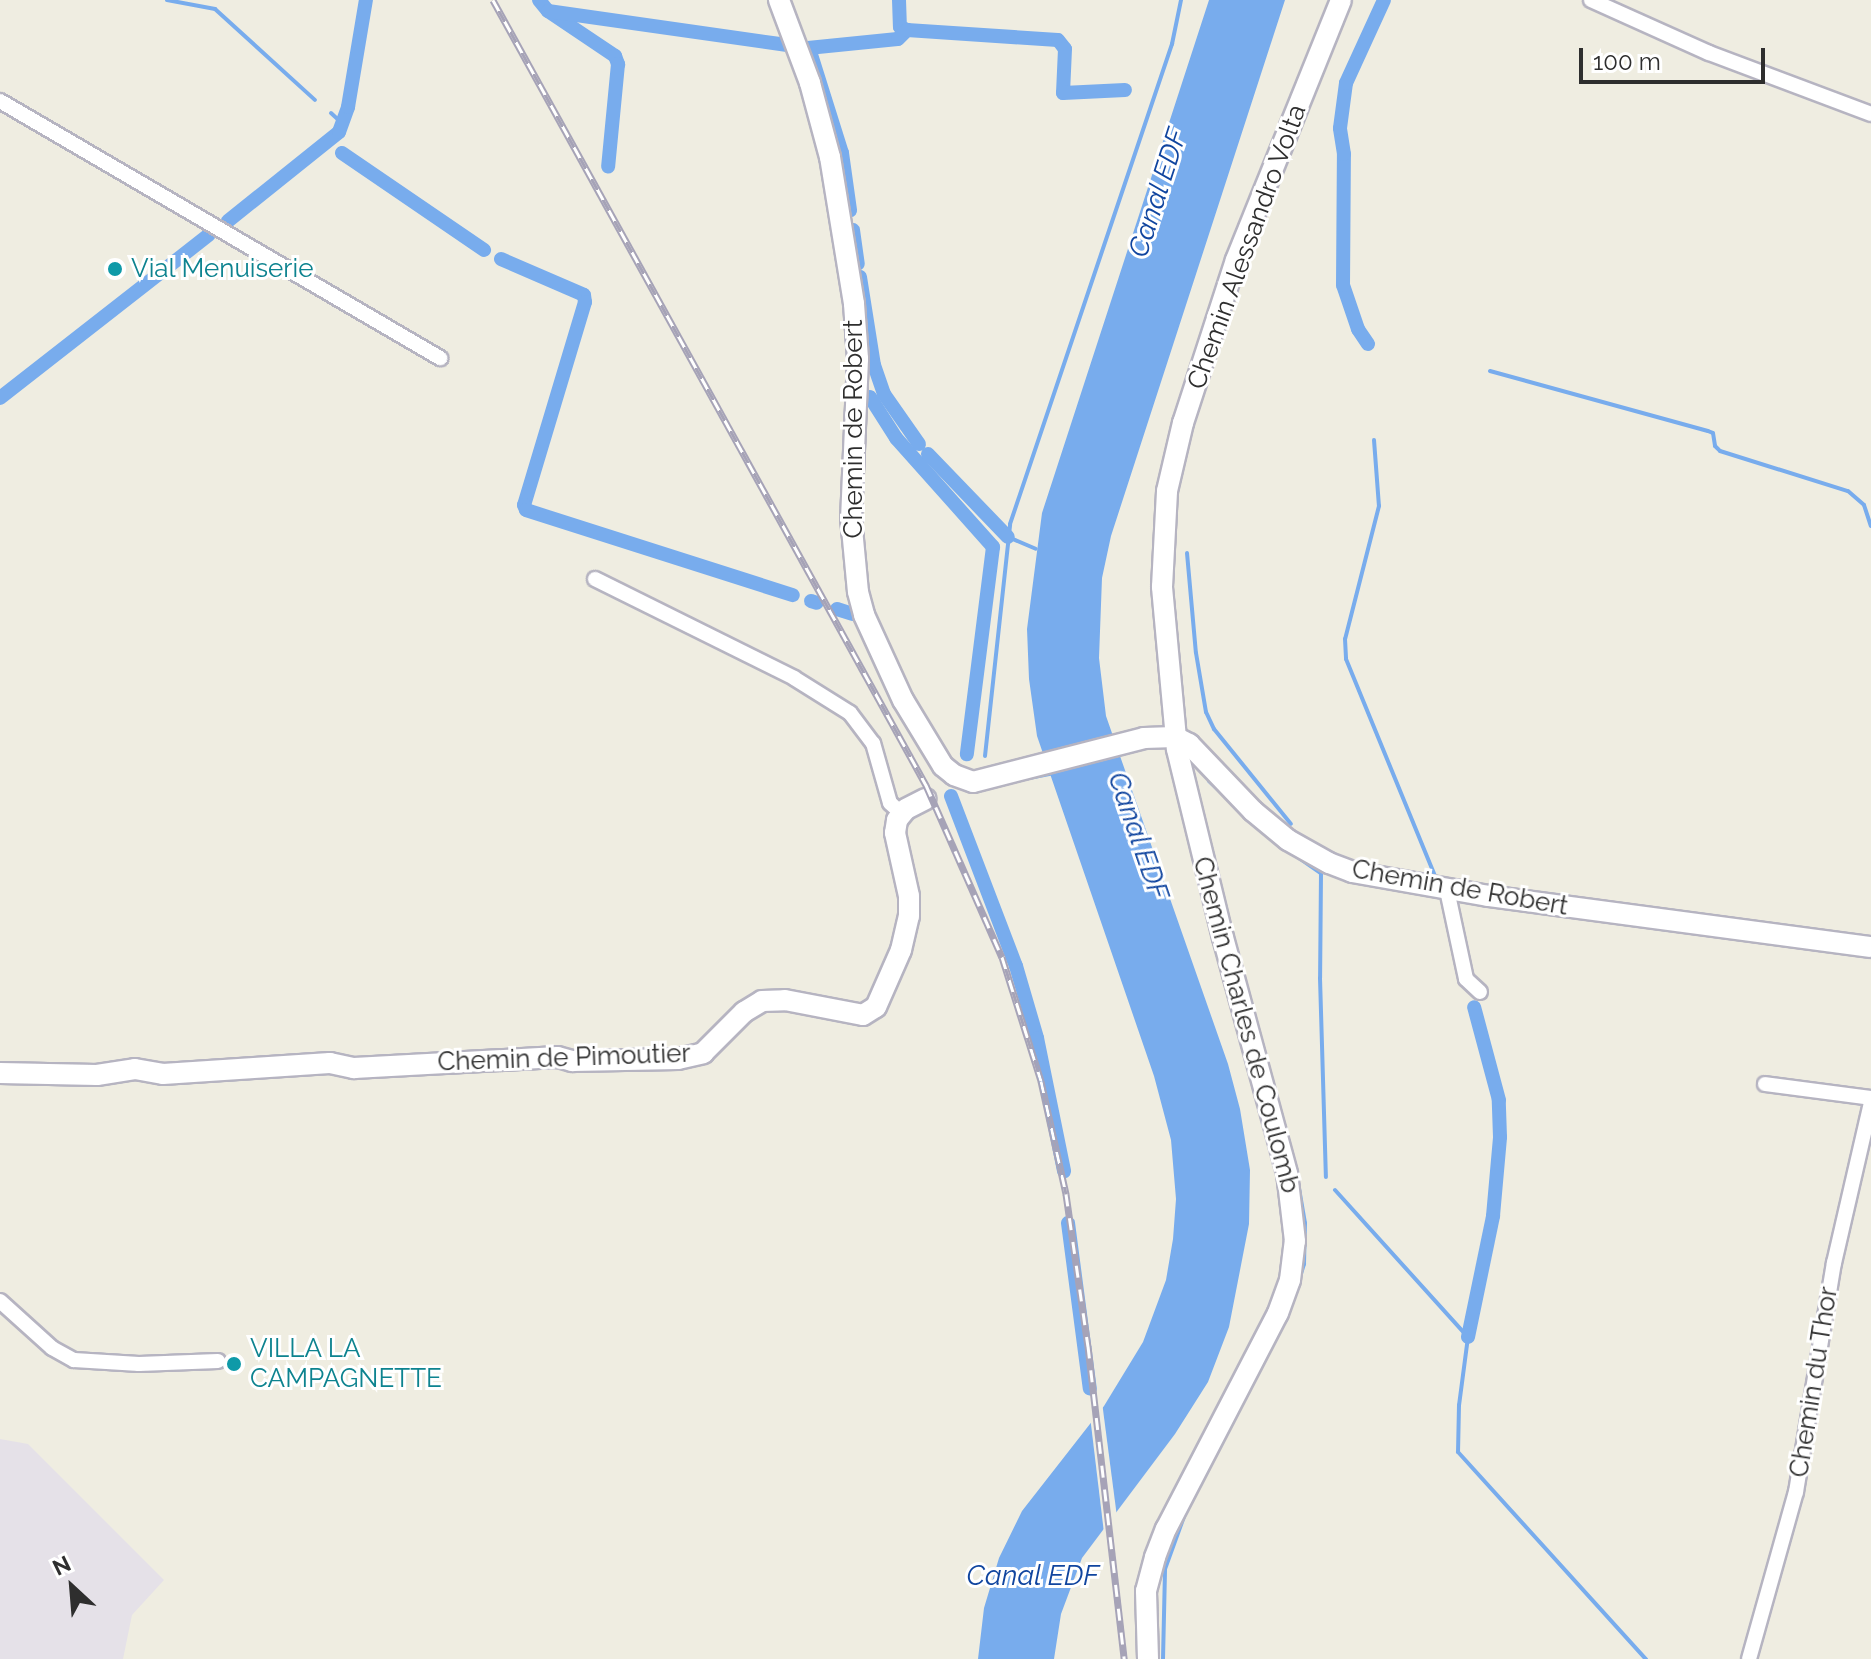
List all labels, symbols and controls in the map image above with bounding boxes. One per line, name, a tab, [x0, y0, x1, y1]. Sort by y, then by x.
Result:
scale bar	[1583, 32, 1769, 82]
text: 100 m	[1593, 47, 1661, 76]
street label: Chemin Alessandro Volta	[1181, 100, 1313, 394]
water label: Canal EDF	[1121, 124, 1195, 262]
place label: Vial Menuiserie	[131, 253, 314, 285]
marker: Vial Menuiserie	[106, 260, 124, 278]
street label: Chemin de Robert	[838, 320, 870, 538]
water label: Canal EDF	[1100, 767, 1176, 905]
street label: Chemin Charles de Coulomb	[1186, 854, 1306, 1196]
street label: Chemin de Robert	[1350, 854, 1570, 922]
street label: Chemin de Pimoutier	[437, 1038, 691, 1078]
street label: Chemin du Thor	[1783, 1284, 1845, 1480]
place label: VILLA LA CAMPAGNETTE	[250, 1333, 442, 1394]
marker: VILLA LA CAMPAGNETTE	[225, 1355, 243, 1373]
north arrow	[32, 1547, 112, 1627]
text: N	[48, 1550, 75, 1581]
water label: Canal EDF	[966, 1559, 1100, 1593]

